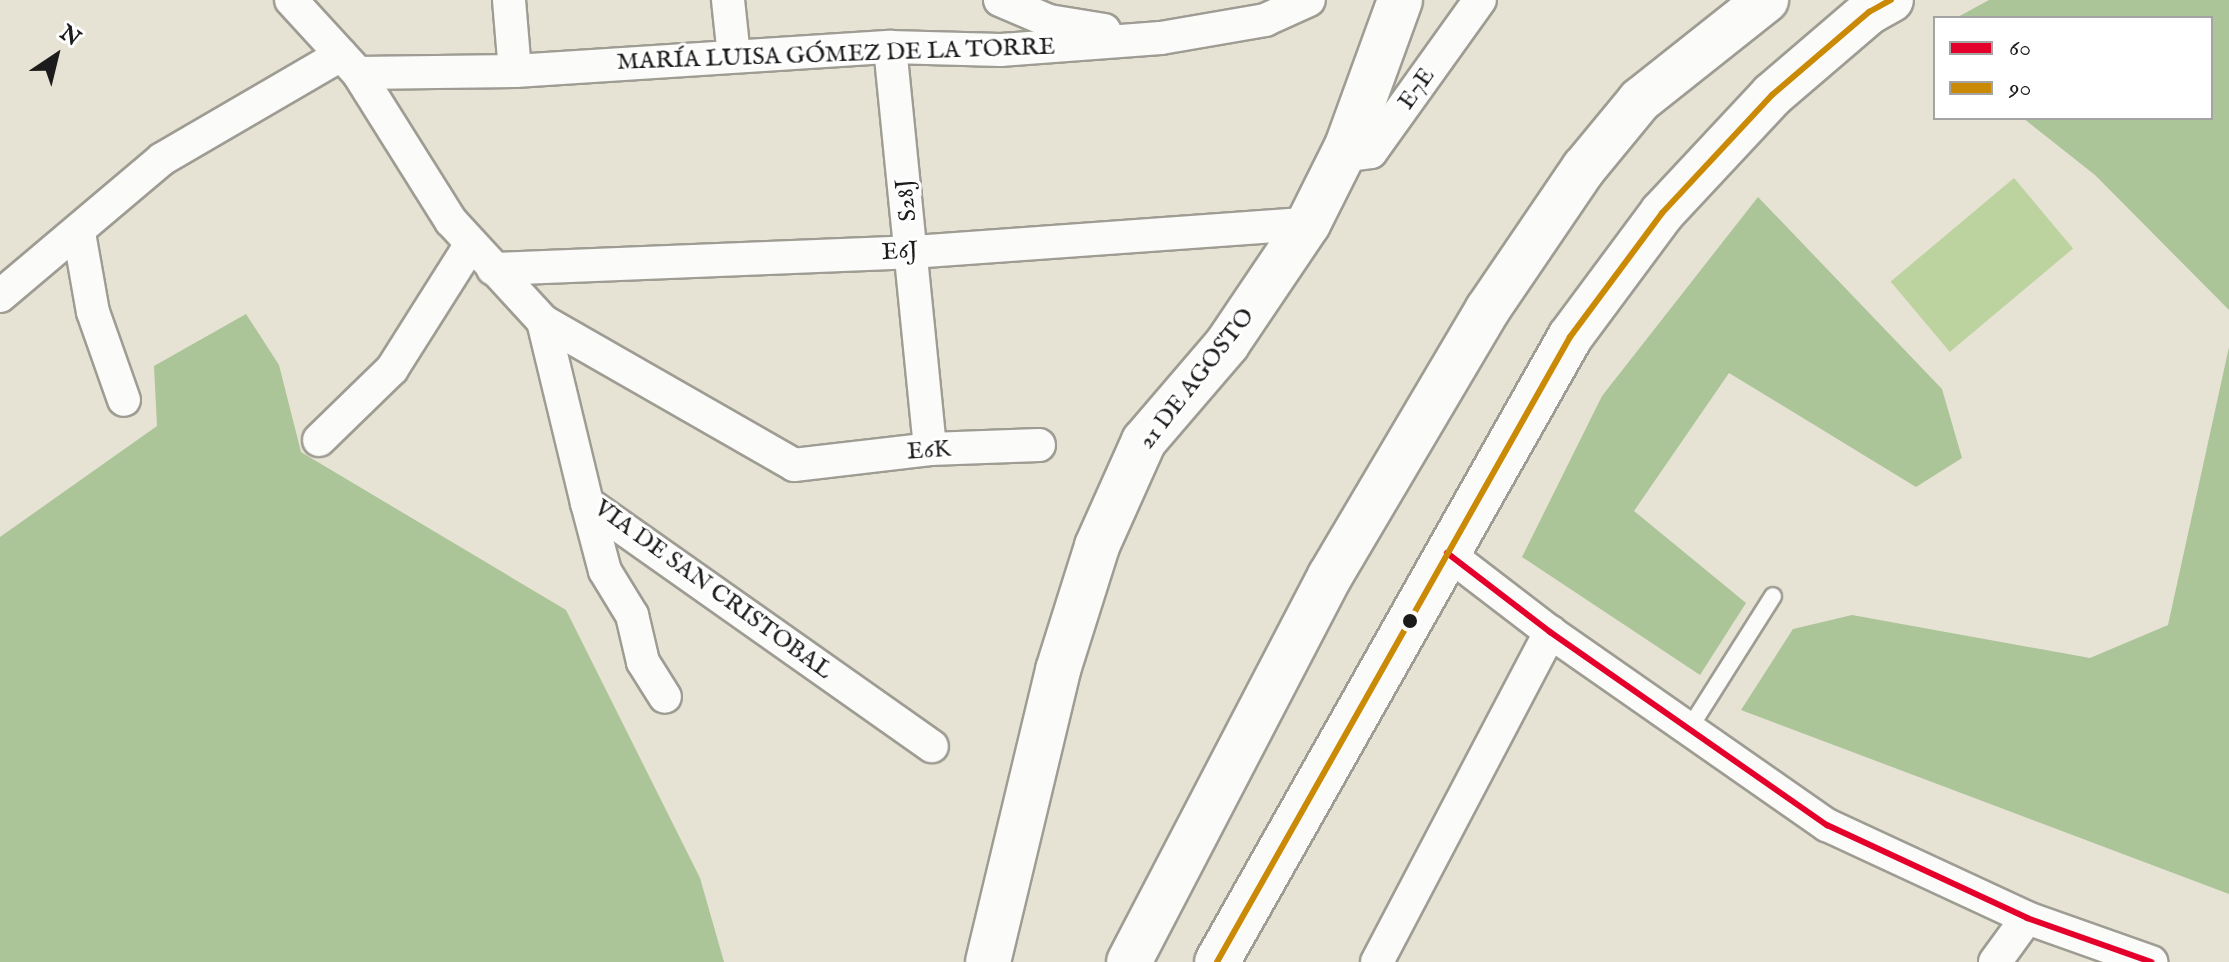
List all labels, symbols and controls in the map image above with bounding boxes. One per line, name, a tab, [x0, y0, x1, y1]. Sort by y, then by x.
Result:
north arrow	[16, 16, 96, 96]
legend	[1933, 16, 2213, 120]
text: N	[54, 19, 86, 53]
street label: MARÍA LUISA GÓMEZ DE LA TORRE	[616, 33, 1056, 77]
text: 60	[2009, 33, 2031, 64]
street label: E7E	[1392, 63, 1442, 115]
text: 90	[2009, 73, 2031, 104]
street label: S28J	[890, 177, 924, 223]
street label: E6J	[881, 237, 919, 267]
street label: 21 DE AGOSTO	[1133, 303, 1261, 455]
street label: E6K	[906, 435, 952, 467]
street label: VIA DE SAN CRISTOBAL	[588, 494, 838, 686]
unlabelled marker	[1402, 613, 1418, 629]

